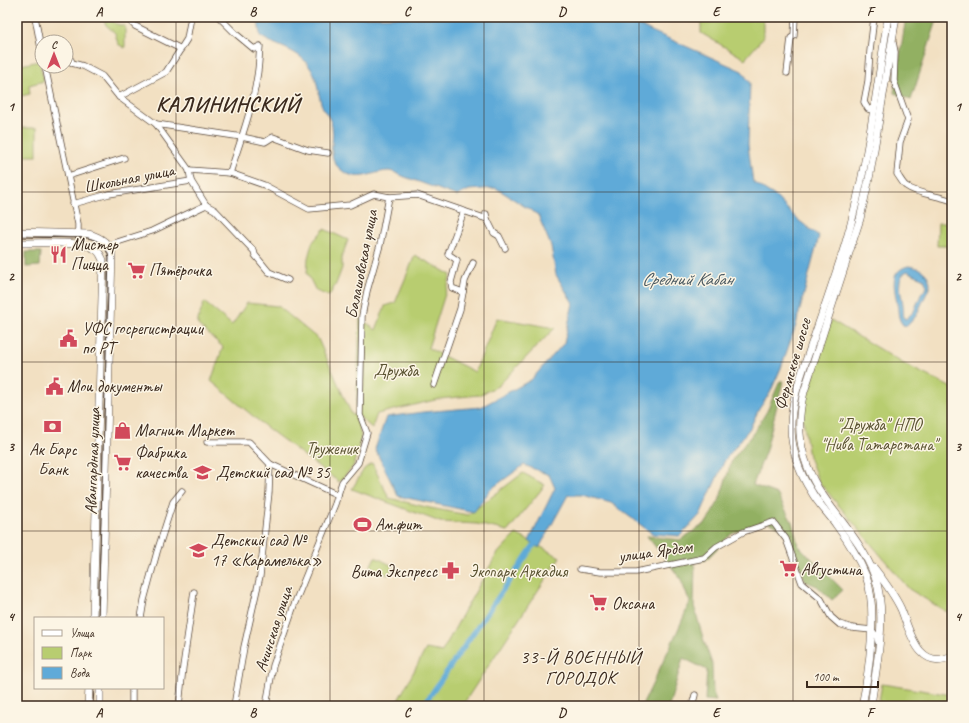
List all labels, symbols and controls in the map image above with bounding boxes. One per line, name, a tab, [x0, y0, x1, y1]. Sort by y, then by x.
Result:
text: A	[96, 4, 104, 20]
text: B	[250, 4, 258, 20]
text: C	[404, 4, 412, 20]
text: D	[558, 4, 567, 20]
text: E	[713, 4, 722, 20]
text: F	[867, 4, 876, 20]
north arrow	[34, 34, 74, 74]
text: С	[51, 37, 58, 51]
district label: КАЛИНИНСКИЙ	[156, 91, 303, 117]
text: 1	[8, 99, 16, 115]
text: 1	[955, 99, 963, 115]
street label: Школьная улица	[82, 159, 178, 198]
street label: Балашовская улица	[341, 207, 383, 320]
place label: Мистер Пицца	[71, 234, 119, 275]
restaurant icon: Мистер Пицца	[48, 244, 68, 264]
supermarket icon: Пятёрочка	[126, 260, 146, 280]
place label: Пятёрочка	[149, 260, 212, 281]
water label: Средний Кабан	[642, 268, 735, 290]
text: 2	[8, 269, 15, 285]
text: 2	[955, 269, 962, 285]
street label: Фермское шоссе	[769, 315, 816, 412]
place label: УФС госрегистрации по РТ	[82, 318, 205, 359]
public building icon: УФС госрегистрации по РТ	[59, 328, 79, 348]
park label: Дружба	[374, 360, 419, 381]
public building icon: Мои документы	[44, 376, 64, 396]
place label: Мои документы	[67, 376, 164, 397]
street label: Авангардная улица	[80, 406, 105, 515]
park label: "Дружба" НПО "Нива Татарстана"	[821, 414, 941, 455]
bank icon: Ак Барс Банк	[43, 417, 63, 437]
shop icon: Магнит Маркет	[112, 420, 132, 440]
place label: Магнит Маркет	[135, 420, 235, 441]
park label: Труженик	[306, 438, 360, 459]
text: 3	[8, 439, 15, 455]
place label: Ак Барс Банк	[29, 439, 77, 480]
text: 3	[955, 439, 962, 455]
place label: Фабрика качества	[135, 442, 189, 483]
supermarket icon: Фабрика качества	[112, 452, 132, 472]
school or university icon: Детский сад № 35	[193, 462, 213, 482]
place label: Детский сад № 35	[216, 462, 331, 483]
sports icon: Ам.фит	[352, 514, 372, 534]
place label: Ам.фит	[375, 514, 423, 535]
place label: Детский сад № 17 «Карамелька»	[211, 530, 322, 571]
street label: улица Ярдем	[616, 536, 694, 567]
school or university icon: Детский сад № 17 «Карамелька»	[188, 540, 208, 560]
supermarket icon: Августина	[778, 559, 798, 579]
place label: Августина	[801, 559, 864, 580]
place label: Вита Экспресс	[351, 561, 438, 582]
pharmacy icon: Вита Экспресс	[440, 561, 460, 581]
park label: Экопарк Аркадия	[469, 561, 568, 582]
street label: Ачинская улица	[250, 582, 298, 675]
supermarket icon: Оксана	[589, 593, 609, 613]
place label: Оксана	[612, 593, 655, 614]
text: 4	[8, 609, 16, 625]
text: 4	[955, 609, 963, 625]
legend	[34, 617, 164, 689]
text: Улица	[70, 625, 95, 641]
text: Парк	[70, 645, 93, 661]
district label: 33-Й ВОЕННЫЙ ГОРОДОК	[520, 646, 643, 689]
scale bar	[807, 663, 878, 689]
text: Вода	[70, 665, 91, 681]
text: 100 m	[813, 669, 840, 685]
text: A	[96, 705, 104, 721]
text: B	[250, 705, 258, 721]
text: C	[404, 705, 412, 721]
text: D	[558, 705, 567, 721]
text: E	[713, 705, 722, 721]
text: F	[867, 705, 876, 721]

